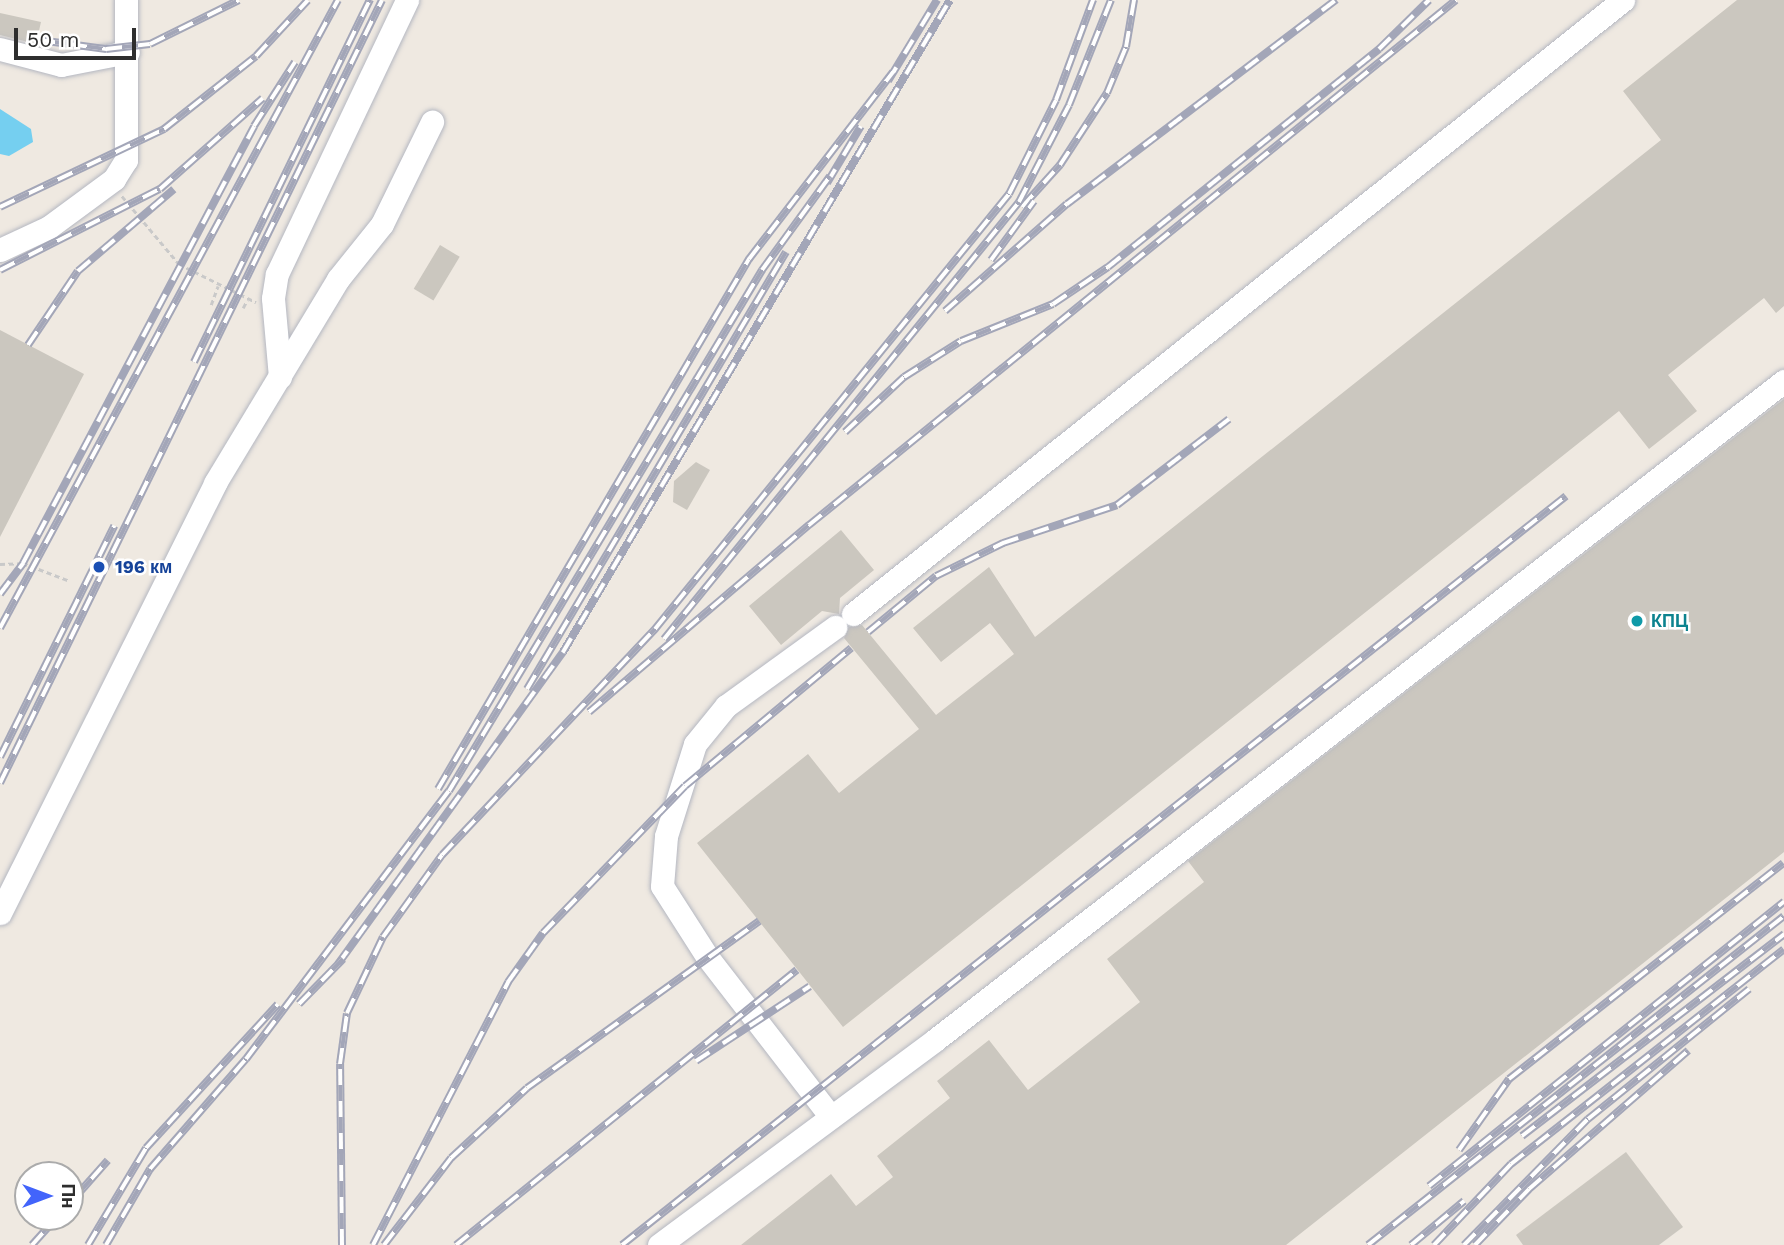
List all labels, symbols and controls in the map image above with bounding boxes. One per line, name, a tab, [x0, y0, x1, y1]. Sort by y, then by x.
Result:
scale bar	[18, 14, 140, 58]
text: 50 m	[27, 27, 79, 52]
place label: 196 км	[115, 556, 172, 578]
marker: 196 км	[89, 557, 109, 577]
place label: КПЦ	[1651, 610, 1688, 632]
marker: КПЦ	[1629, 613, 1645, 629]
north arrow	[14, 1161, 84, 1231]
text: Пн	[57, 1183, 80, 1209]

